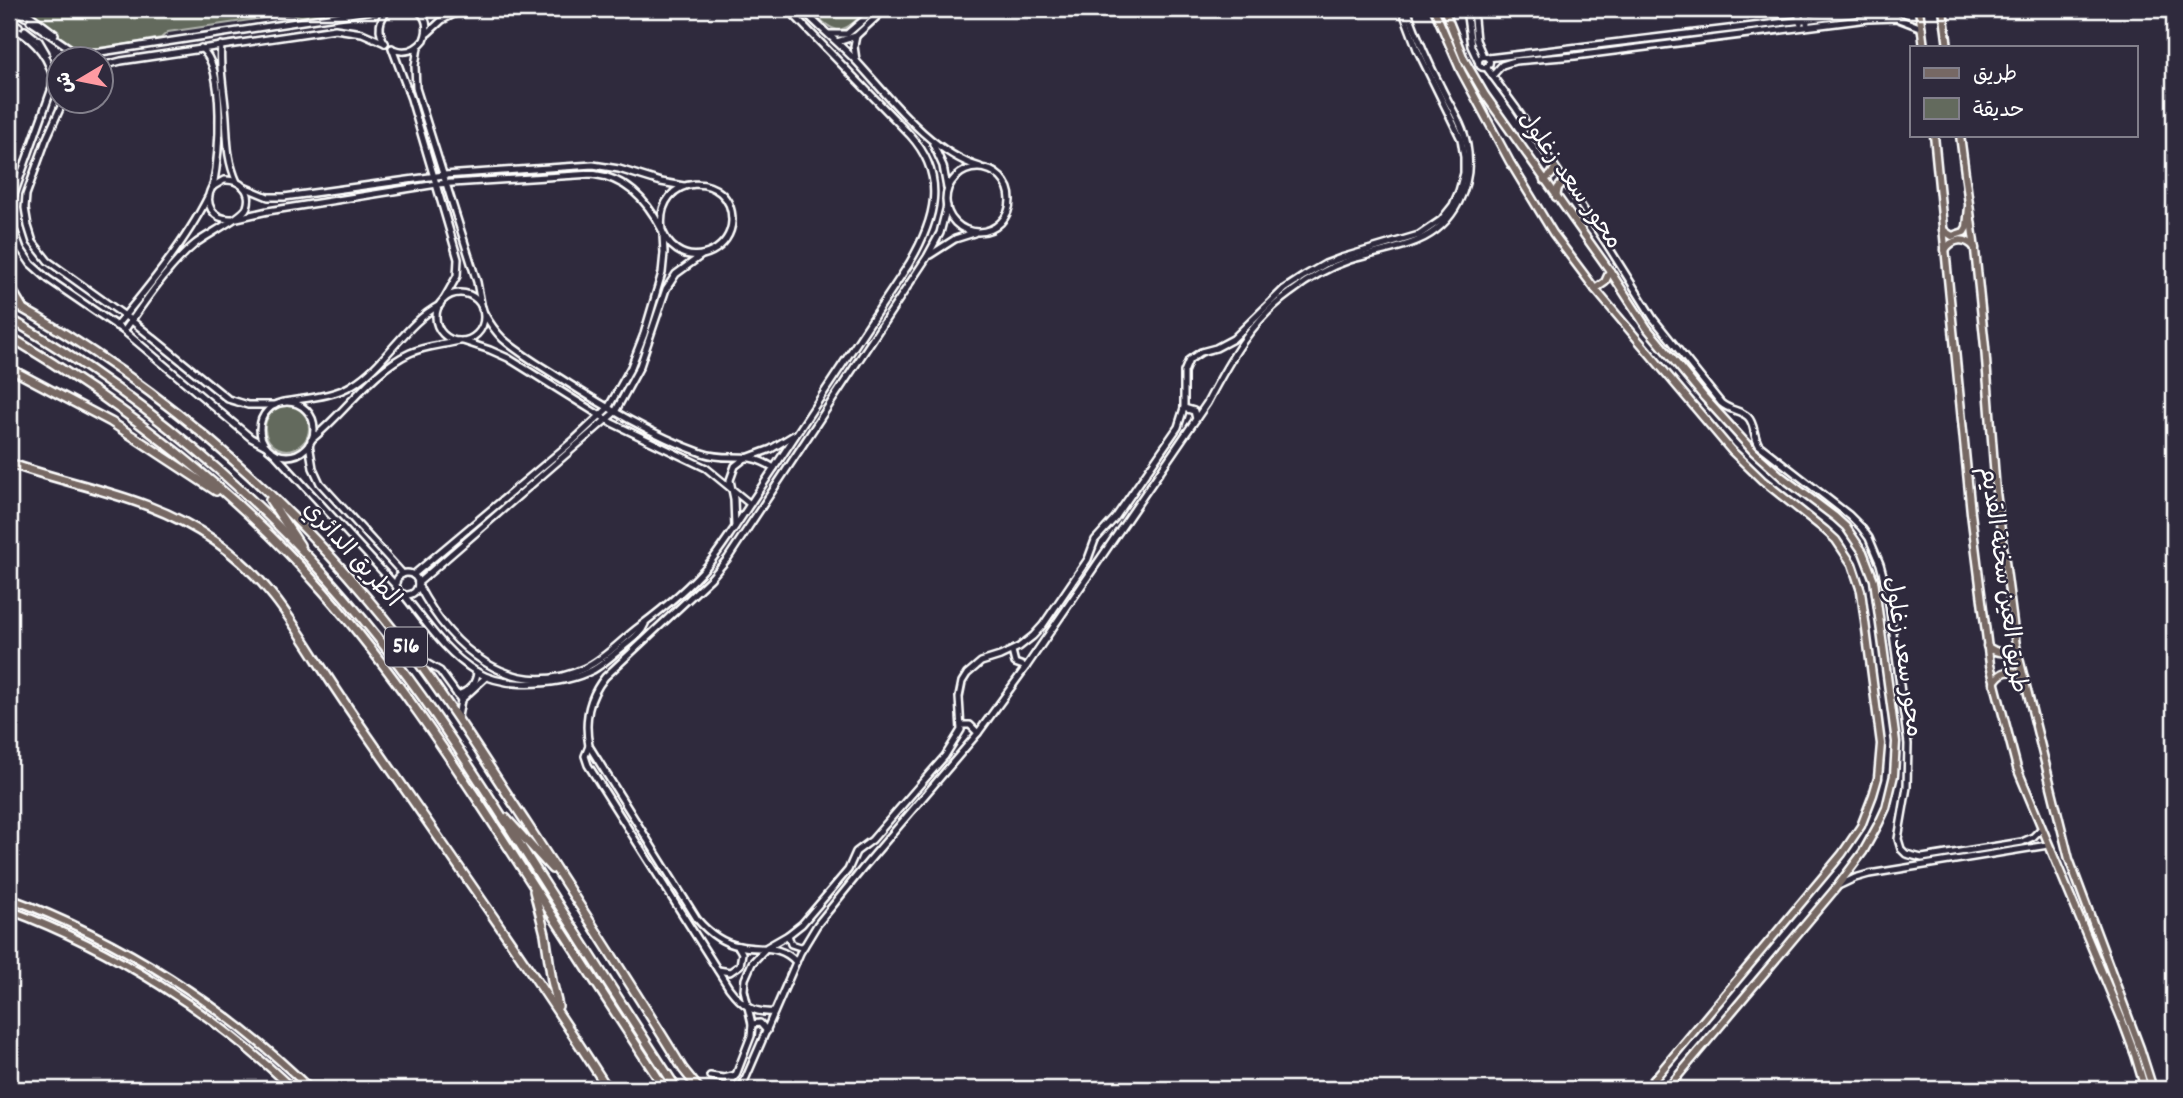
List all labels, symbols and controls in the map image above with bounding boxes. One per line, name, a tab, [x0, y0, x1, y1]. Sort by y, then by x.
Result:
north arrow	[46, 46, 116, 116]
legend	[1910, 46, 2138, 136]
text: طريق	[1973, 61, 2017, 91]
text: ش	[52, 70, 82, 95]
text: حديقة	[1973, 97, 2024, 127]
street label: محور سعد زغلول	[1509, 105, 1629, 257]
street label: طريق العين سخنة القديم	[1969, 464, 2035, 696]
street label: الطريق الدائري	[294, 494, 408, 616]
street label: محور سعد زغلول	[1874, 575, 1930, 739]
road number: 516	[385, 628, 427, 666]

